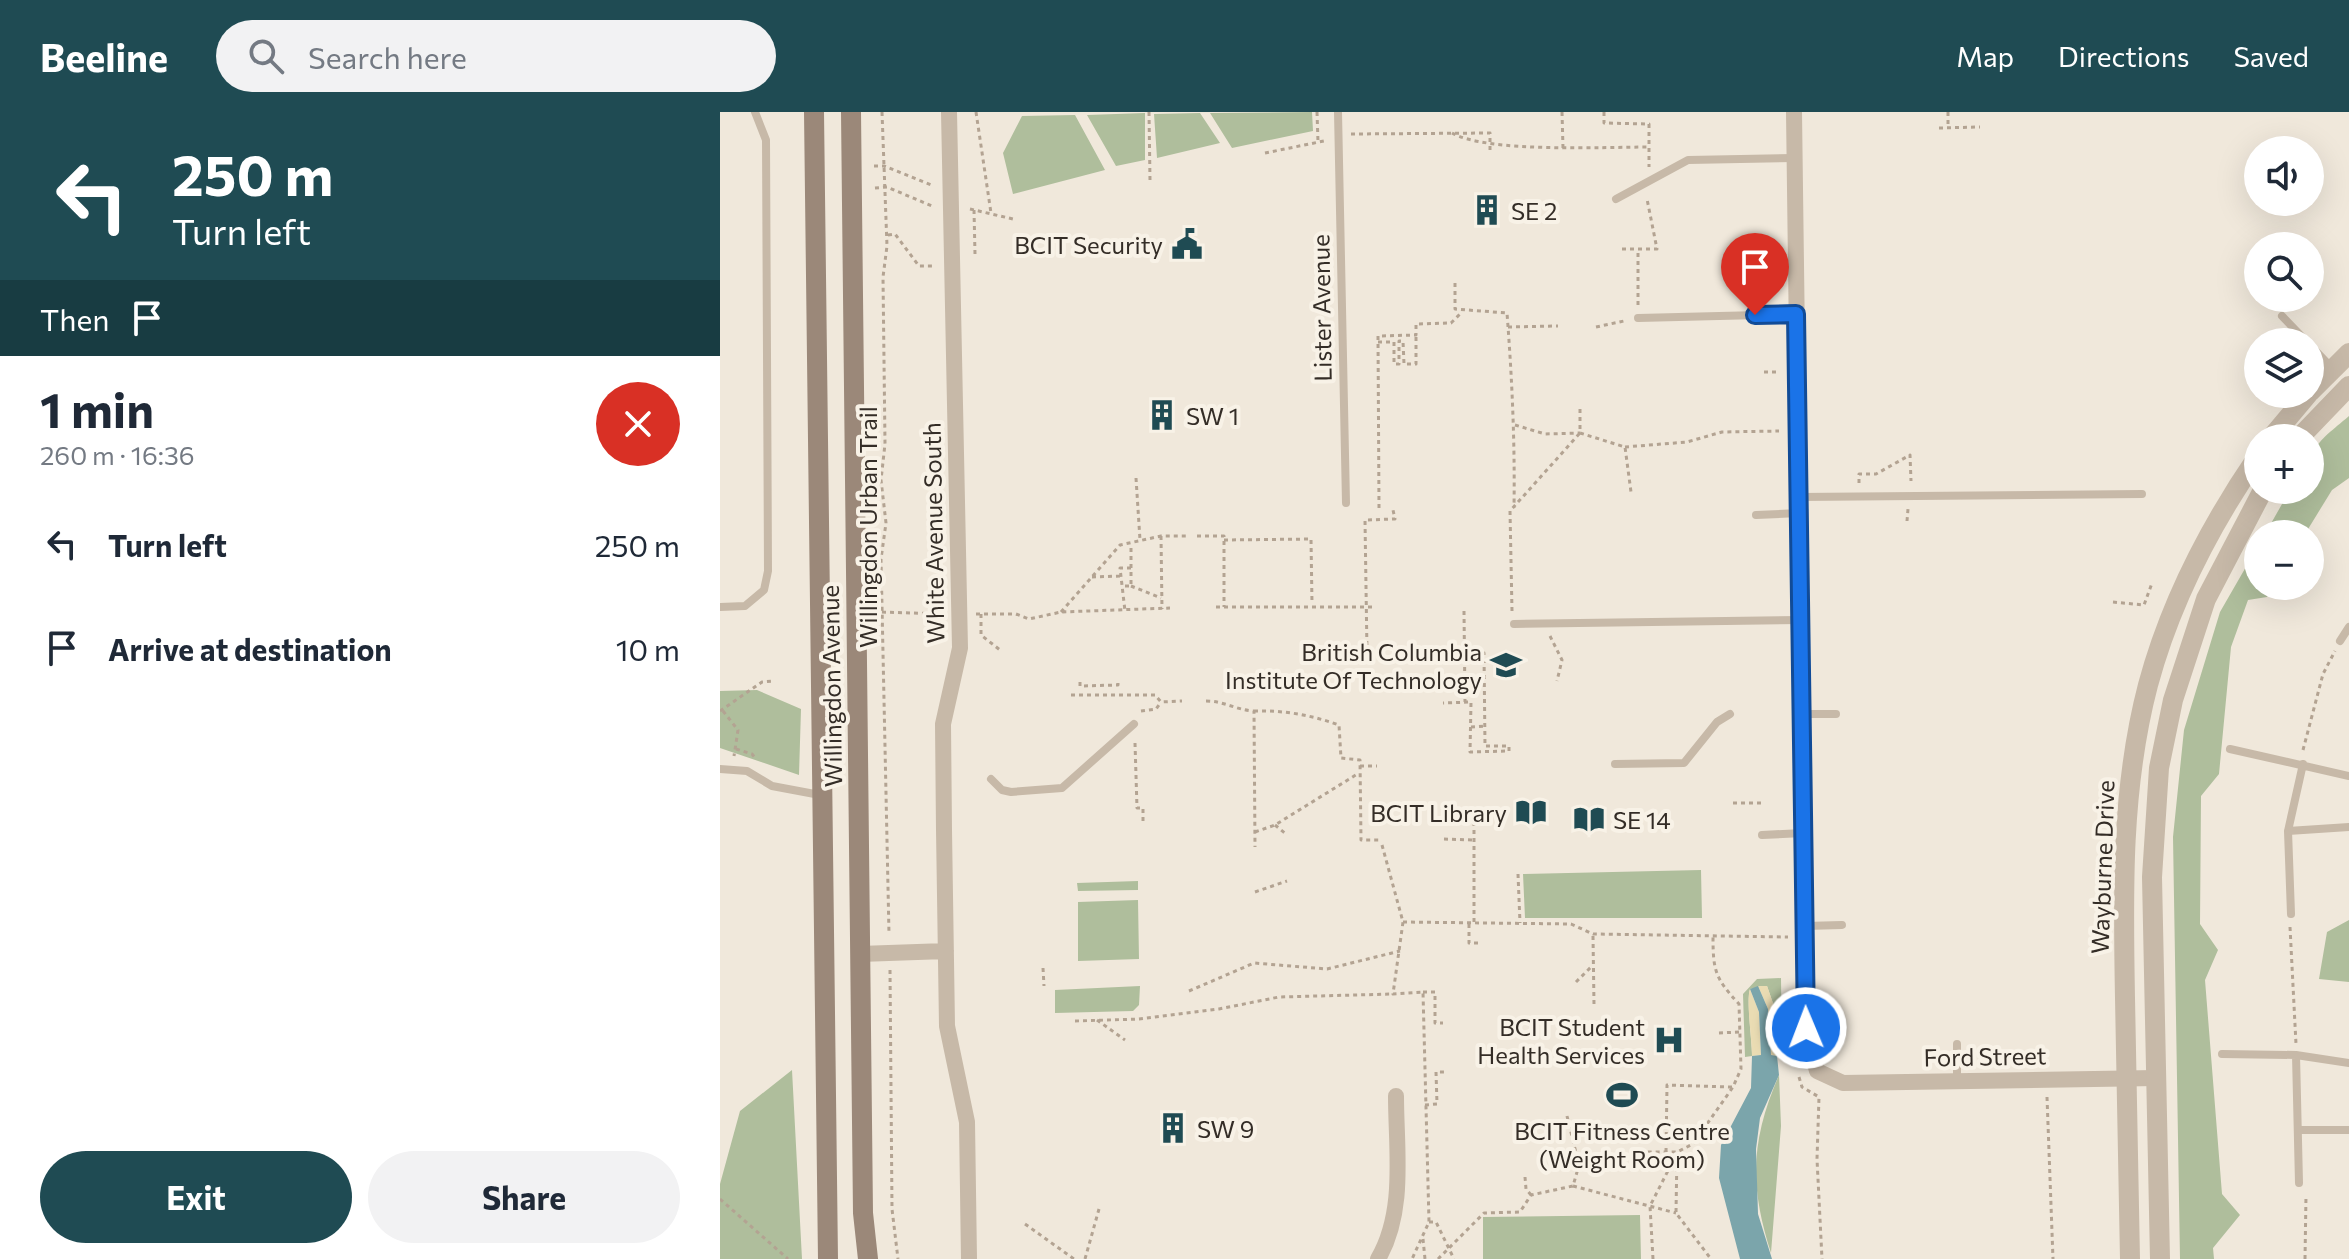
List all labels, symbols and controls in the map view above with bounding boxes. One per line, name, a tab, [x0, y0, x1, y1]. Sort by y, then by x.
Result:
search box	[216, 20, 776, 92]
text: Beeline	[40, 33, 168, 80]
icon: search	[244, 34, 288, 78]
text: Search here	[308, 38, 467, 75]
text: Map	[1956, 39, 2014, 73]
text: Directions	[2058, 39, 2189, 73]
text: Saved	[2233, 39, 2309, 73]
map controls	[2244, 136, 2324, 600]
button: sound	[2244, 136, 2324, 216]
text: 250 m	[172, 139, 333, 208]
icon: left	[40, 144, 144, 248]
building icon: SE 2	[1470, 193, 1504, 227]
place label: SE 2	[1511, 196, 1557, 225]
text: Turn left	[172, 208, 311, 252]
public building icon: BCIT Security	[1170, 227, 1204, 261]
place label: BCIT Security	[1014, 230, 1163, 259]
button: search	[2244, 232, 2324, 312]
pin	[1721, 233, 1789, 315]
street label: Lister Avenue	[1305, 234, 1337, 382]
icon: arrive	[1733, 245, 1777, 289]
icon: arrive	[125, 296, 169, 340]
text: Then	[40, 300, 109, 337]
button: layers	[2244, 328, 2324, 408]
text: 1 min	[40, 379, 154, 438]
button: close	[596, 382, 680, 466]
building icon: SW 1	[1145, 398, 1179, 432]
place label: SW 1	[1186, 401, 1239, 430]
street label: Willingdon Urban Trail	[853, 406, 882, 648]
street label: White Avenue South	[917, 422, 949, 644]
button: +	[2244, 424, 2324, 504]
text: 260 m · 16:36	[40, 439, 195, 470]
button: −	[2244, 520, 2324, 600]
icon: left	[40, 522, 84, 566]
text: Turn left	[108, 526, 227, 563]
text: 250 m	[595, 526, 680, 563]
street label: Willingdon Avenue	[815, 585, 847, 787]
icon: arrive	[40, 626, 84, 670]
text: Arrive at destination	[108, 630, 392, 667]
text: 10 m	[616, 630, 680, 667]
place label: British Columbia Institute Of Technology	[1225, 637, 1482, 694]
school or university icon: British Columbia Institute Of Technology	[1489, 648, 1523, 682]
street label: Wayburne Drive	[2084, 780, 2120, 954]
library icon: BCIT Library	[1514, 795, 1548, 829]
place label: BCIT Library	[1370, 798, 1507, 827]
library icon: SE 14	[1572, 802, 1606, 836]
place label: SE 14	[1613, 805, 1671, 834]
position arrow	[1764, 986, 1848, 1070]
place label: BCIT Student Health Services	[1477, 1012, 1645, 1069]
hospital icon: BCIT Student Health Services	[1652, 1023, 1686, 1057]
street label: Ford Street	[1923, 1040, 2047, 1072]
sports icon: BCIT Fitness Centre (Weight Room)	[1605, 1078, 1639, 1112]
building icon: SW 9	[1156, 1111, 1190, 1145]
place label: SW 9	[1197, 1114, 1254, 1143]
place label: BCIT Fitness Centre (Weight Room)	[1514, 1116, 1730, 1173]
button: Exit	[40, 1151, 352, 1243]
button: Share	[368, 1151, 680, 1243]

